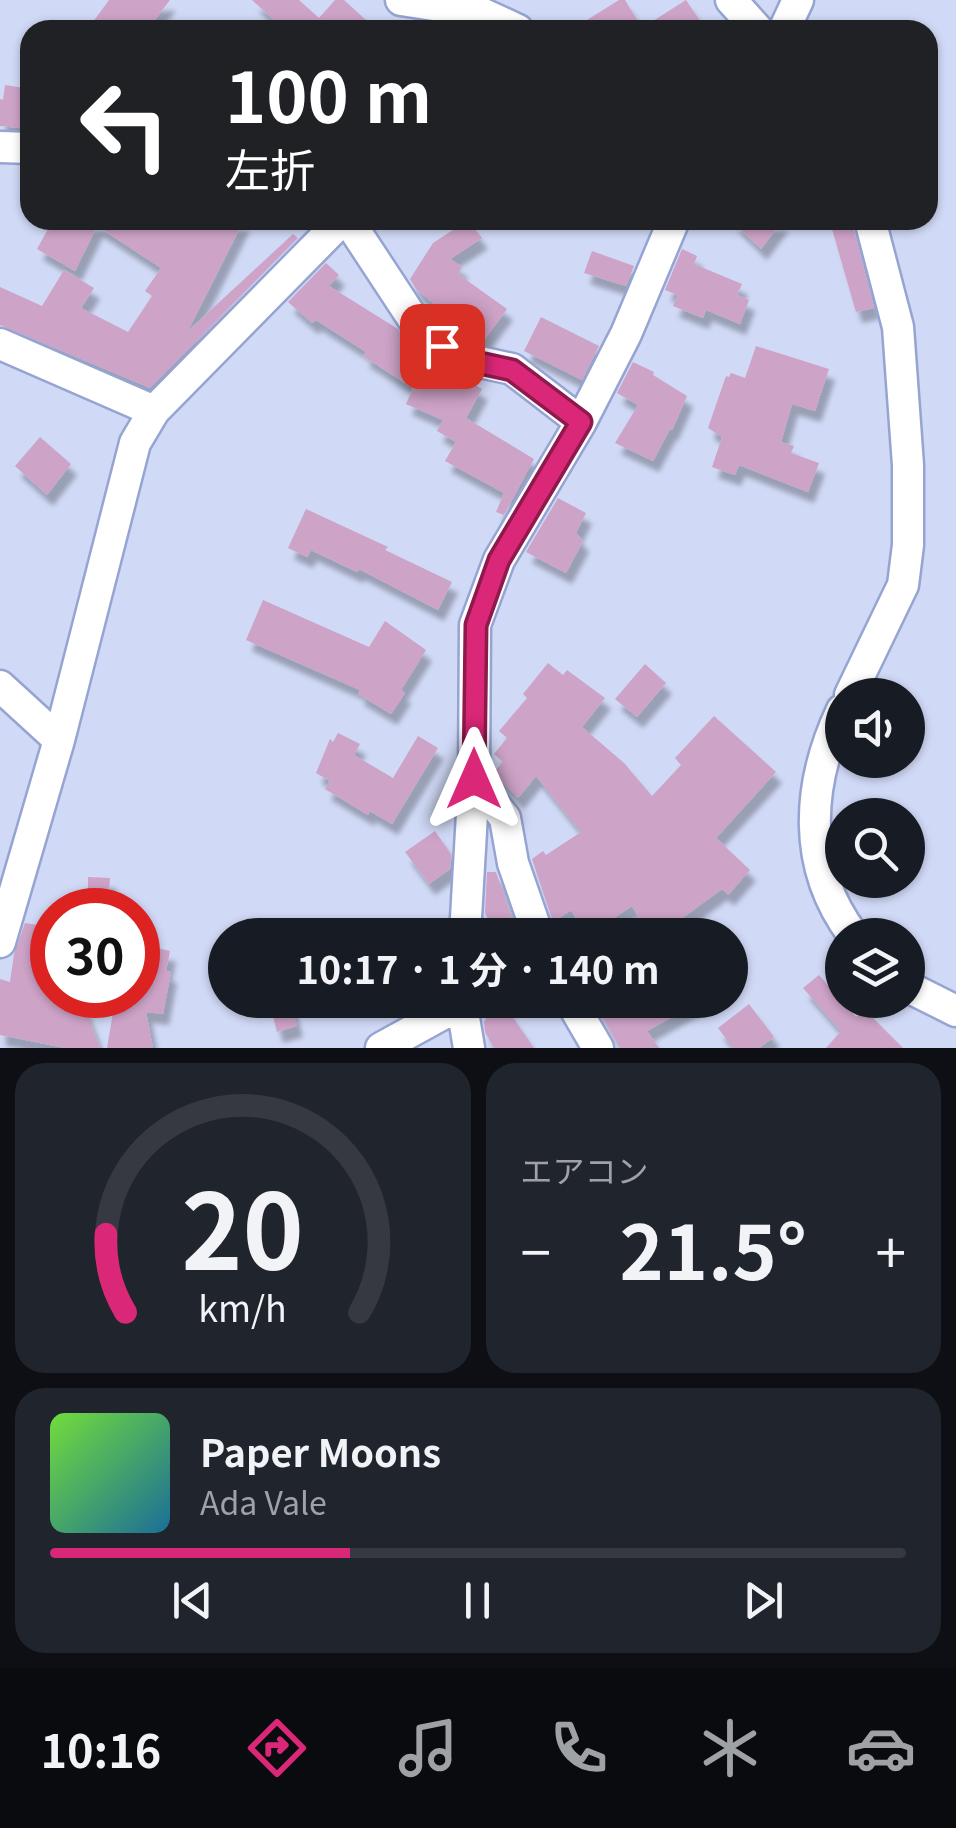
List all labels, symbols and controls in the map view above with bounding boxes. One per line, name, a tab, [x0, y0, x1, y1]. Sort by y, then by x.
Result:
text: 100 m	[225, 42, 432, 143]
icon: left	[60, 60, 190, 190]
text: 左折	[225, 135, 315, 200]
pin	[400, 304, 485, 389]
icon: arrive	[415, 319, 470, 374]
map controls	[825, 678, 925, 1018]
button: sound	[825, 678, 925, 778]
position arrow	[422, 727, 526, 831]
button: search	[825, 798, 925, 898]
speed limit sign: 30	[30, 888, 160, 1018]
button: layers	[825, 918, 925, 1018]
text: 10:17 · 1 分 · 140 m	[296, 940, 660, 995]
text: エアコン	[521, 1146, 649, 1192]
text: 20	[181, 1149, 304, 1300]
text: 21.5°	[620, 1193, 807, 1302]
text: −	[521, 1209, 551, 1289]
text: +	[875, 1209, 906, 1289]
text: km/h	[198, 1281, 287, 1332]
text: Paper Moons	[200, 1423, 441, 1478]
text: Ada Vale	[200, 1478, 327, 1524]
icon: previous	[165, 1573, 220, 1628]
icon: pause	[450, 1573, 505, 1628]
icon: next	[736, 1573, 791, 1628]
icon: directions	[242, 1713, 312, 1783]
icon: music	[393, 1713, 463, 1783]
icon: phone	[544, 1713, 614, 1783]
icon: climate	[695, 1713, 765, 1783]
icon: car	[846, 1713, 916, 1783]
text: 10:16	[40, 1716, 161, 1781]

